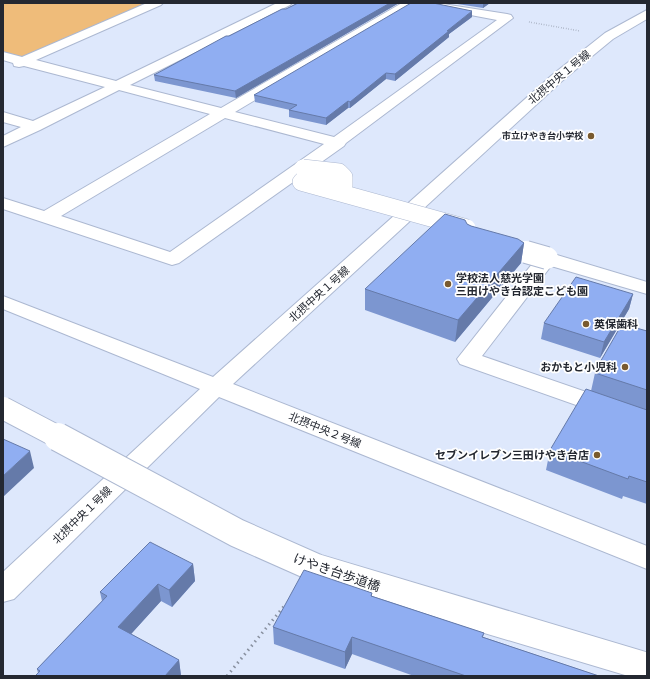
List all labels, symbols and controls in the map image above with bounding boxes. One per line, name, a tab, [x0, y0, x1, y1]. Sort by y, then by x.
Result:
street label: 北摂中央１号線	[525, 47, 593, 107]
place label: 市立けやき台小学校	[502, 130, 584, 141]
marker: 市立けやき台小学校	[586, 131, 596, 141]
street label: 北摂中央１号線	[286, 263, 352, 325]
place label: 学校法人慈光学園 三田けやき台認定こども園	[456, 271, 588, 298]
marker: 学校法人慈光学園 三田けやき台認定こども園	[443, 279, 453, 289]
place label: 英保歯科	[594, 317, 638, 331]
marker: 英保歯科	[581, 319, 591, 329]
place label: おかもと小児科	[540, 360, 617, 374]
marker: おかもと小児科	[620, 362, 630, 372]
street label: 北摂中央２号線	[287, 409, 363, 451]
place label: セブンイレブン三田けやき台店	[435, 448, 589, 462]
marker: セブンイレブン三田けやき台店	[592, 450, 602, 460]
street label: 北摂中央１号線	[49, 483, 115, 547]
street label: けやき台歩道橋	[291, 550, 383, 594]

